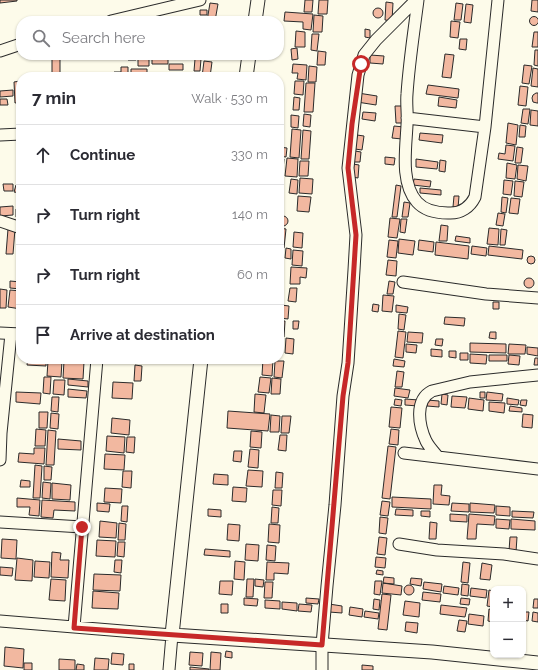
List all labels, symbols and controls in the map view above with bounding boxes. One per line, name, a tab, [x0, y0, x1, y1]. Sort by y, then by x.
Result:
search box	[16, 16, 284, 60]
icon: search	[30, 27, 52, 49]
text: Search here	[62, 29, 145, 47]
route start	[352, 55, 370, 73]
text: 7 min	[32, 88, 76, 108]
text: Walk · 530 m	[191, 91, 268, 106]
icon: ahead	[32, 144, 54, 166]
text: Continue	[70, 146, 135, 164]
text: 330 m	[231, 147, 268, 162]
icon: right	[32, 204, 54, 226]
text: Turn right	[70, 206, 140, 224]
text: 140 m	[232, 207, 268, 222]
icon: right	[32, 264, 54, 286]
text: Turn right	[70, 266, 140, 284]
text: 60 m	[237, 267, 268, 282]
icon: arrive	[32, 324, 54, 346]
text: Arrive at destination	[70, 326, 215, 344]
route end	[73, 518, 91, 536]
map controls	[490, 586, 526, 658]
button: +	[490, 586, 526, 622]
button: −	[490, 622, 526, 658]

